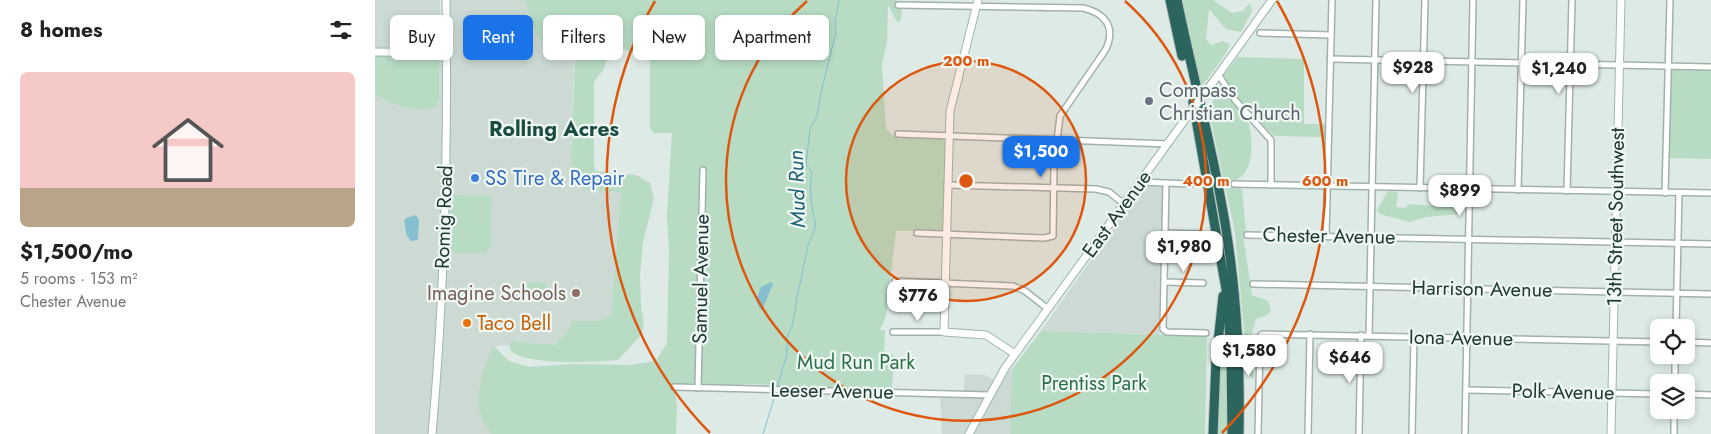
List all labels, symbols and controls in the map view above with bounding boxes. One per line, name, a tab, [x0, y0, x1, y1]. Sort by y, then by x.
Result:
text: 8 homes	[20, 15, 103, 45]
chip: Buy	[390, 15, 453, 60]
chip: Rent	[463, 15, 533, 60]
chip: Filters	[543, 15, 623, 60]
chip: New	[633, 15, 705, 60]
chip: Apartment	[715, 15, 829, 60]
icon: filters	[327, 16, 355, 44]
text: 200 m	[943, 50, 989, 72]
pin: $928	[1383, 52, 1443, 94]
pin: $1,240	[1518, 52, 1600, 95]
text: $928	[1392, 56, 1434, 79]
text: $1,240	[1531, 57, 1587, 80]
place label: Compass Christian Church	[1159, 76, 1301, 128]
marker: Compass Christian Church	[1143, 95, 1155, 107]
icon: home	[143, 105, 233, 195]
district label: Rolling Acres	[489, 114, 619, 144]
street label: 13th Street Southwest	[1600, 127, 1632, 307]
pin: $1,500	[1000, 136, 1082, 178]
text: $1,500	[1014, 140, 1068, 163]
water label: Mud Run	[781, 150, 813, 228]
place label: SS Tire & Repair	[485, 164, 624, 193]
street label: East Avenue	[1075, 164, 1159, 264]
street label: Romig Road	[428, 165, 460, 269]
text: 400 m	[1182, 170, 1230, 192]
text: 600 m	[1302, 170, 1348, 192]
marker: SS Tire & Repair	[469, 172, 481, 184]
centre of rings	[957, 172, 975, 190]
pin: $899	[1430, 174, 1490, 217]
text: $899	[1439, 179, 1481, 202]
street label: Samuel Avenue	[685, 214, 717, 344]
street label: Chester Avenue	[1262, 220, 1396, 252]
pin: $1,980	[1143, 230, 1225, 273]
text: $1,980	[1157, 235, 1211, 258]
text: $1,500/mo	[20, 237, 133, 267]
text: 5 rooms · 153 m²	[20, 267, 138, 290]
street label: Harrison Avenue	[1411, 273, 1553, 305]
place label: Imagine Schools	[427, 279, 566, 308]
pin: $776	[888, 280, 948, 322]
text: $776	[898, 284, 938, 307]
marker: Imagine Schools	[570, 287, 582, 299]
text: Chester Avenue	[20, 290, 126, 313]
place label: Taco Bell	[477, 309, 551, 338]
marker: Taco Bell	[461, 317, 473, 329]
map controls	[1650, 319, 1695, 419]
button: locate	[1650, 319, 1695, 364]
street label: Iona Avenue	[1409, 323, 1513, 353]
pin: $1,580	[1208, 334, 1290, 377]
text: $1,580	[1222, 339, 1276, 362]
pin: $646	[1320, 342, 1380, 384]
text: $646	[1329, 346, 1371, 369]
park label: Mud Run Park	[797, 348, 915, 377]
park label: Prentiss Park	[1041, 369, 1147, 398]
button: layers	[1650, 374, 1695, 419]
street label: Leeser Avenue	[770, 375, 894, 407]
street label: Polk Avenue	[1511, 377, 1615, 407]

